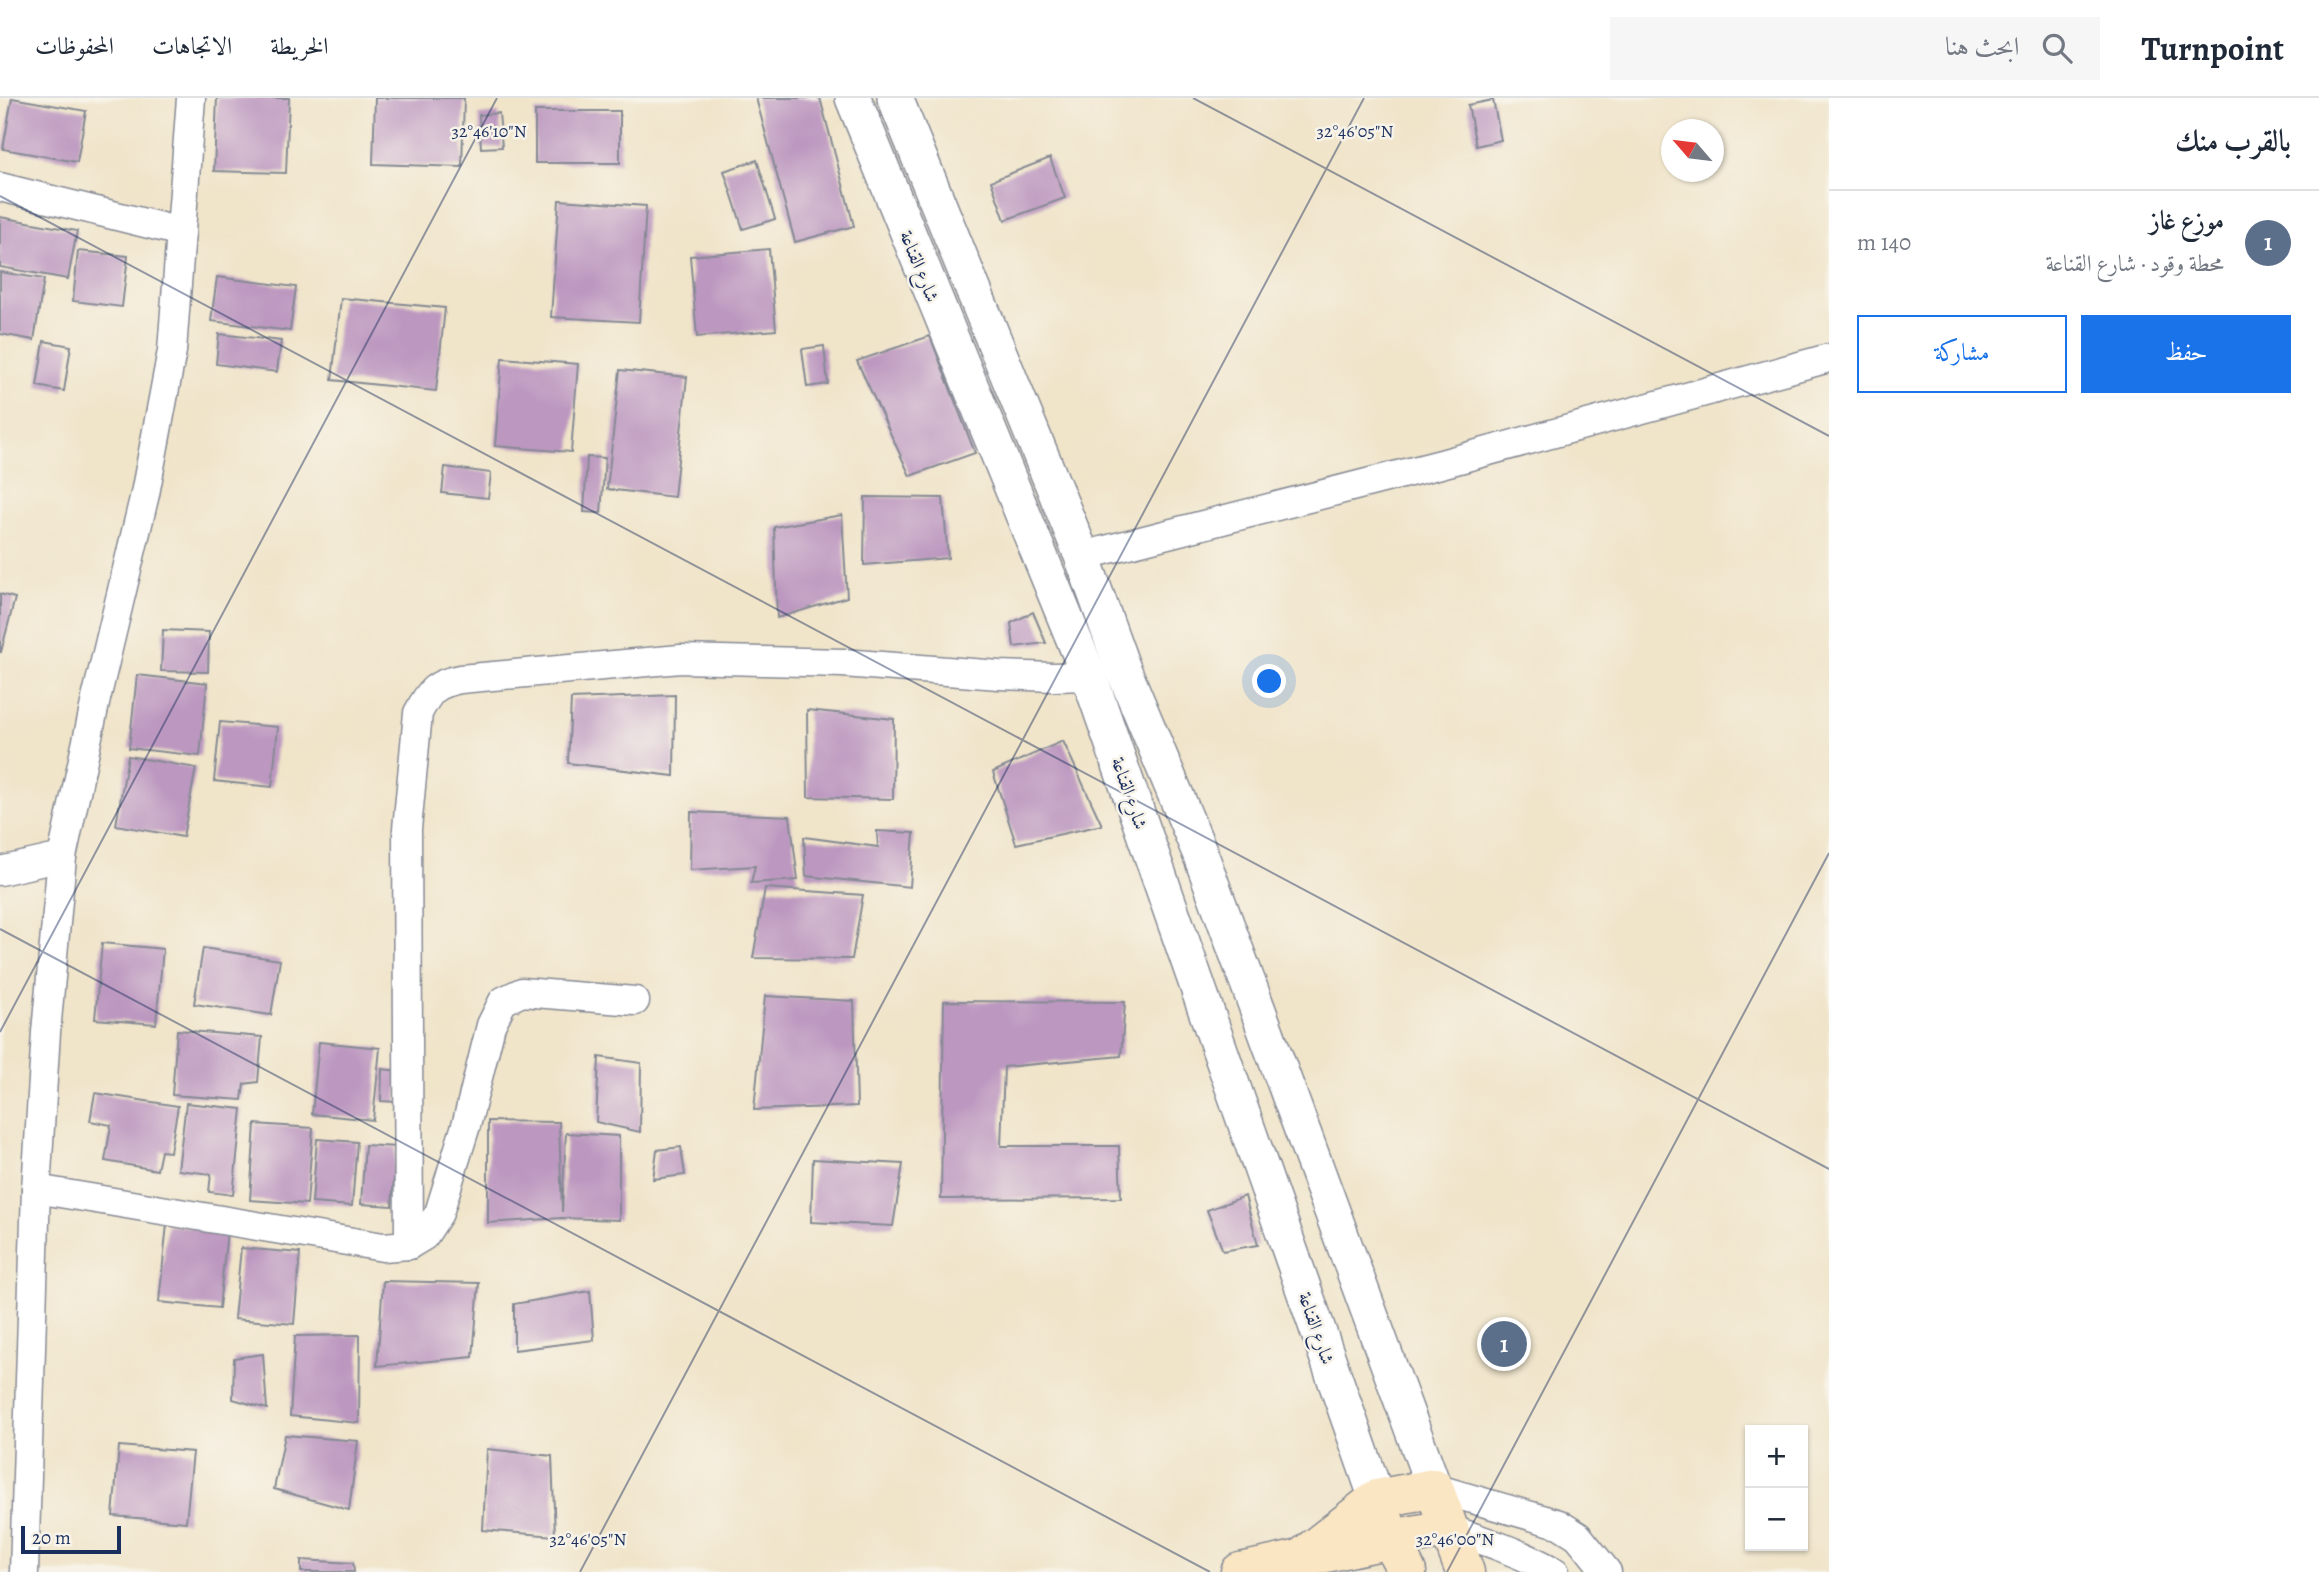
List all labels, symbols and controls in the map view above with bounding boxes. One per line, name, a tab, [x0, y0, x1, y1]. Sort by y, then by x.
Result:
search box	[1610, 17, 2100, 80]
text: Turnpoint	[2142, 26, 2284, 71]
text: ابحث هنا	[1945, 29, 2020, 64]
icon: search	[2038, 29, 2076, 67]
text: المحفوظات	[35, 30, 114, 62]
text: الاتجاهات	[152, 30, 232, 62]
text: الخريطة	[270, 30, 329, 62]
text: 32°46'10"N	[451, 119, 527, 143]
text: 32°46'05"N	[1317, 119, 1393, 143]
north arrow	[1661, 119, 1724, 182]
text: بالقرب منك	[2175, 121, 2291, 161]
text: موزع غاز	[2150, 203, 2224, 238]
street label: شارع القناعة	[891, 227, 945, 307]
text: 140 m	[1857, 227, 1911, 258]
text: 1	[2264, 227, 2272, 258]
text: محطة وقود · شارع القناعة	[2045, 248, 2224, 279]
button: مشاركة	[1857, 315, 2067, 393]
button: حفظ	[2081, 315, 2291, 393]
your location	[1252, 664, 1286, 698]
street label: شارع القناعة	[1103, 754, 1154, 834]
street label: شارع القناعة	[1290, 1289, 1341, 1369]
pin: 1	[1481, 1318, 1527, 1370]
map controls	[1745, 1425, 1808, 1551]
button: +	[1745, 1425, 1808, 1488]
button: −	[1745, 1488, 1808, 1551]
scale bar	[21, 1523, 121, 1555]
text: 20 m	[32, 1525, 71, 1551]
text: 32°46'05"N	[550, 1527, 626, 1551]
text: 32°46'00"N	[1416, 1527, 1494, 1551]

